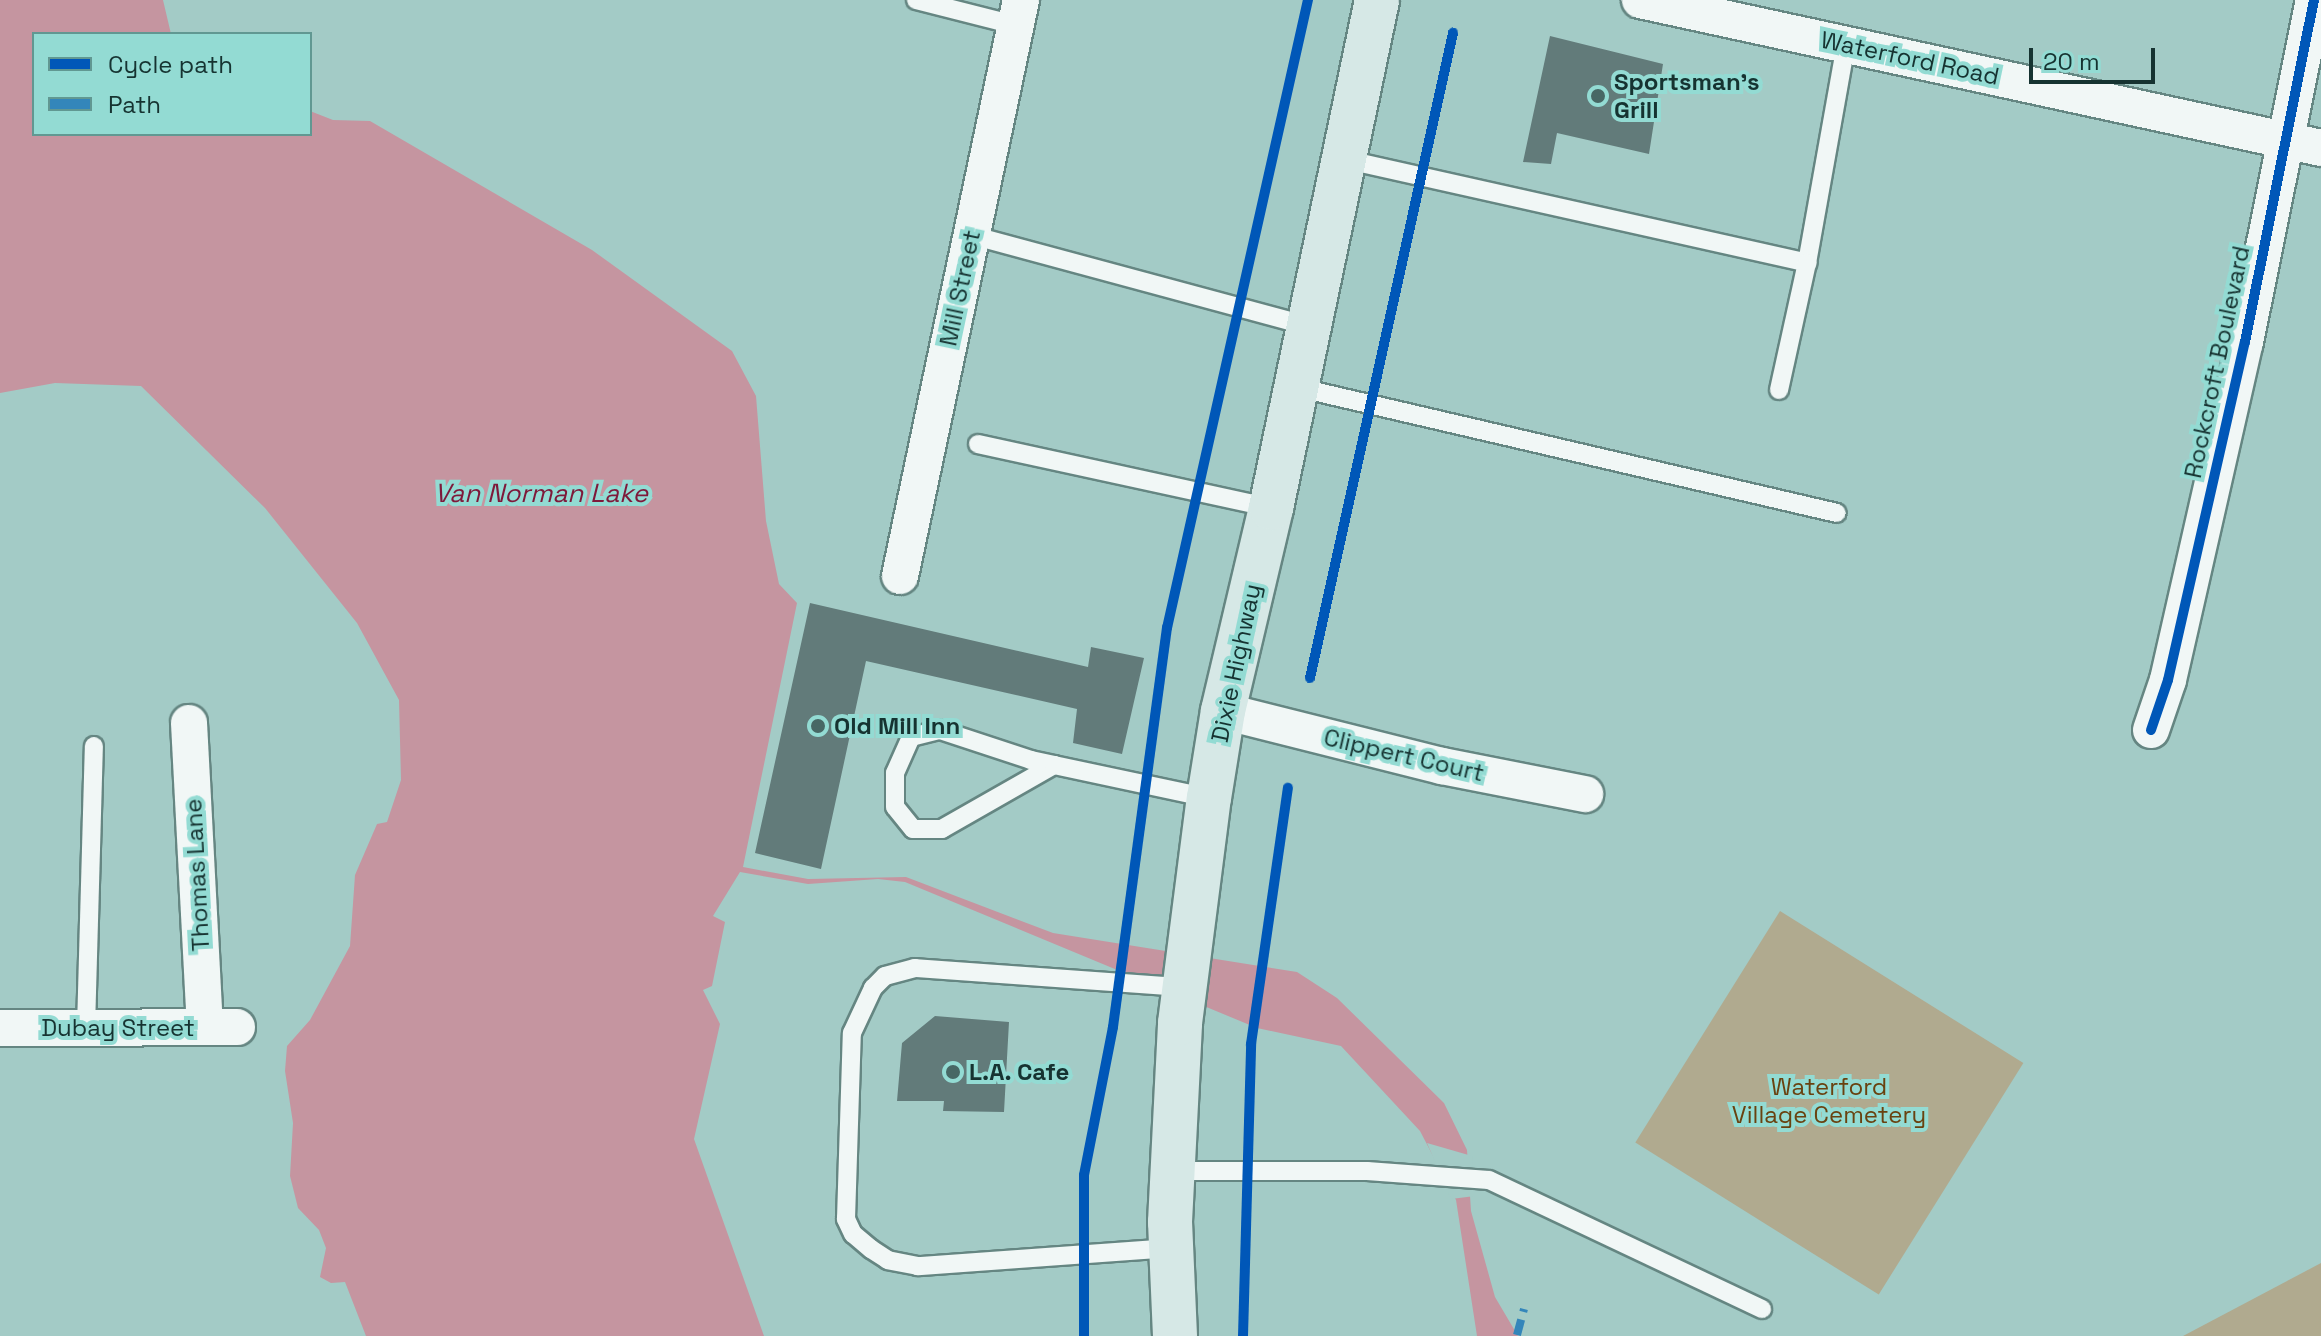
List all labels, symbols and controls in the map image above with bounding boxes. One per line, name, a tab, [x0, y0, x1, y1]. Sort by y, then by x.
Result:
street label: Waterford Road	[1818, 25, 2002, 91]
legend	[32, 32, 312, 136]
scale bar	[2033, 32, 2159, 82]
text: 20 m	[2043, 46, 2100, 77]
text: Cycle path	[108, 49, 233, 80]
place label: Sportsman's Grill	[1614, 68, 1760, 124]
marker: Sportsman's Grill	[1589, 87, 1607, 105]
text: Path	[108, 89, 161, 120]
street label: Mill Street	[934, 227, 986, 349]
street label: Rockcroft Boulevard	[2178, 243, 2256, 481]
water label: Van Norman Lake	[434, 478, 648, 510]
street label: Dixie Highway	[1205, 581, 1267, 745]
place label: Old Mill Inn	[834, 712, 960, 740]
marker: Old Mill Inn	[809, 717, 827, 735]
street label: Clippert Court	[1321, 723, 1487, 787]
street label: Thomas Lane	[179, 798, 215, 952]
street label: Dubay Street	[41, 1014, 195, 1042]
place label: L.A. Cafe	[969, 1058, 1070, 1086]
marker: L.A. Cafe	[944, 1063, 962, 1081]
park label: Waterford Village Cemetery	[1732, 1073, 1926, 1129]

